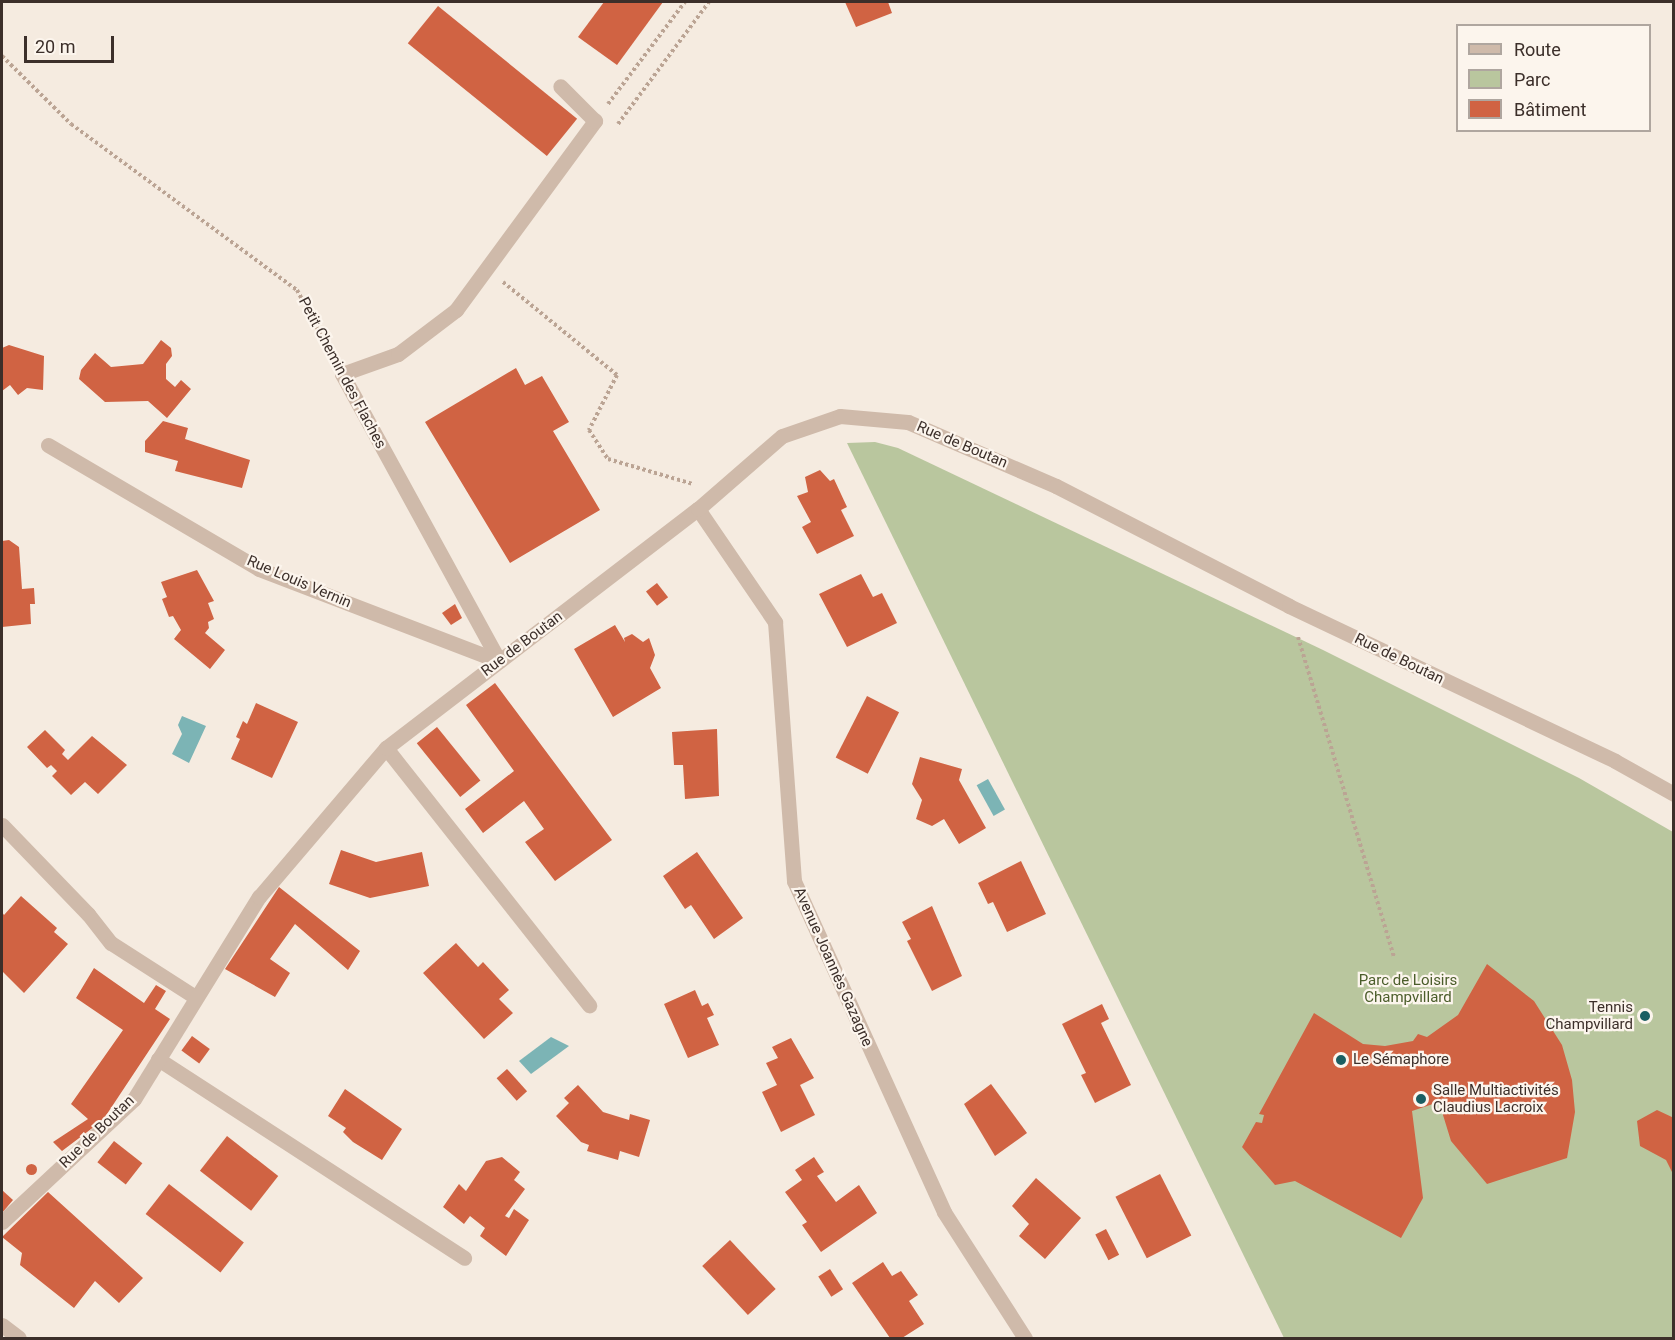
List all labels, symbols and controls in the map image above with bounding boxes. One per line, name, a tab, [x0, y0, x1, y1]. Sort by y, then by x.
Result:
scale bar	[27, 24, 117, 62]
legend	[1456, 24, 1651, 132]
text: 20 m	[35, 36, 75, 57]
text: Route	[1514, 39, 1561, 60]
text: Parc	[1514, 69, 1550, 90]
text: Bâtiment	[1514, 99, 1586, 120]
street label: Petit Chemin des Flaches	[294, 294, 390, 452]
street label: Rue de Boutan	[914, 418, 1010, 472]
street label: Rue Louis Vernin	[244, 552, 354, 612]
street label: Rue de Boutan	[478, 608, 566, 680]
street label: Rue de Boutan	[1352, 630, 1446, 688]
street label: Avenue Joannès Gazagne	[790, 885, 876, 1049]
park label: Parc de Loisirs Champvillard	[1359, 971, 1457, 1006]
place label: Tennis Champvillard	[1546, 998, 1633, 1033]
marker: Tennis Champvillard	[1638, 1009, 1652, 1023]
place label: Le Sémaphore	[1353, 1051, 1449, 1069]
marker: Le Sémaphore	[1334, 1053, 1348, 1067]
place label: Salle Multiactivités Claudius Lacroix	[1433, 1081, 1559, 1116]
street label: Rue de Boutan	[56, 1092, 138, 1172]
marker: Salle Multiactivités Claudius Lacroix	[1414, 1092, 1428, 1106]

